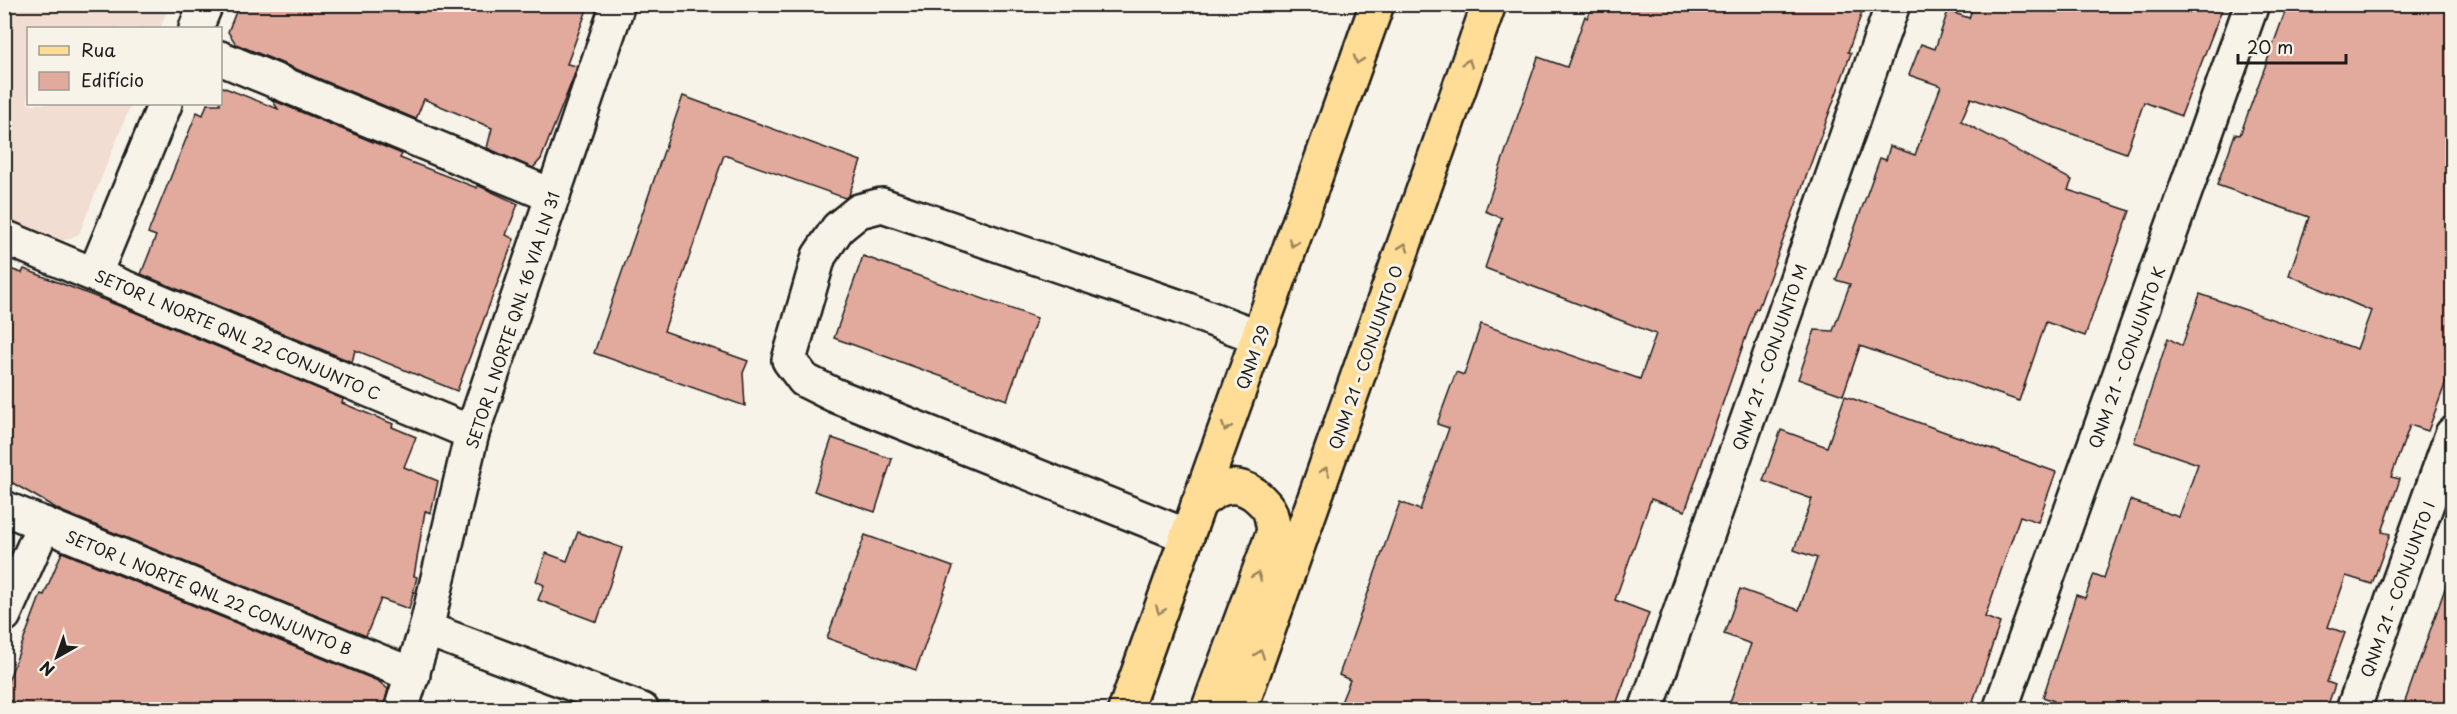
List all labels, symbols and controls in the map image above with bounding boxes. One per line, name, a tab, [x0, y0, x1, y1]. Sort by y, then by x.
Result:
legend	[27, 27, 222, 105]
scale bar	[2238, 27, 2346, 65]
text: 20 m	[2247, 33, 2293, 60]
text: Rua	[81, 36, 116, 63]
one-way arrow	[1352, 54, 1365, 65]
one-way arrow	[1461, 58, 1474, 69]
text: Edifício	[81, 66, 144, 93]
street label: SETOR L NORTE QNL 16 VIA LN 31	[459, 188, 565, 452]
one-way arrow	[1287, 238, 1300, 248]
one-way arrow	[1396, 242, 1409, 253]
street label: QNM 21 - CONJUNTO M	[1726, 261, 1812, 453]
street label: QNM 21 - CONJUNTO O	[1322, 262, 1408, 452]
street label: SETOR L NORTE QNL 22 CONJUNTO C	[91, 263, 385, 405]
street label: QNM 21 - CONJUNTO K	[2082, 263, 2170, 451]
street label: QNM 29	[1229, 321, 1275, 393]
one-way arrow	[1221, 421, 1233, 432]
one-way arrow	[1318, 466, 1331, 477]
street label: QNM 21 - CONJUNTO I	[2354, 498, 2440, 680]
street label: SETOR L NORTE QNL 22 CONJUNTO B	[62, 523, 356, 661]
one-way arrow	[1250, 571, 1263, 582]
one-way arrow	[1155, 604, 1168, 615]
north arrow	[27, 627, 87, 687]
one-way arrow	[1252, 650, 1265, 660]
text: N	[34, 656, 59, 683]

